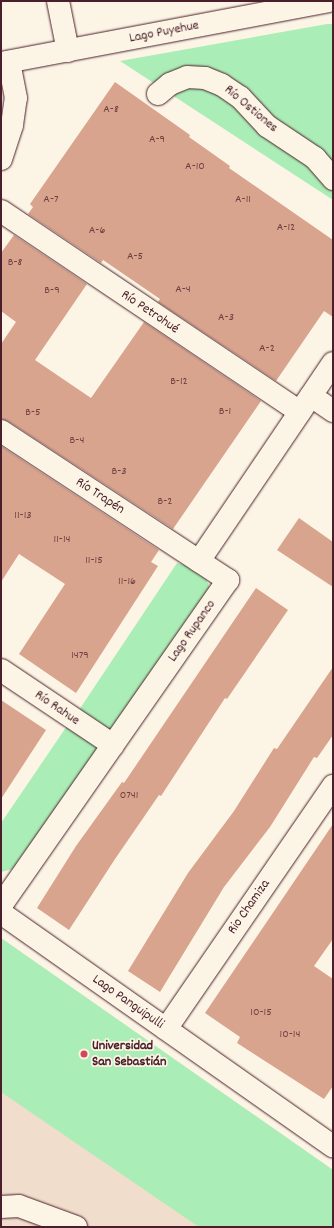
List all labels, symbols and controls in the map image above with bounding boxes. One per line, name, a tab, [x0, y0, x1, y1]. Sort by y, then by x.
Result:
street label: Lago Puyehue	[128, 17, 200, 47]
street label: Río Ostiones	[221, 82, 281, 136]
house number: A-8	[103, 103, 119, 117]
house number: A-9	[149, 133, 165, 147]
house number: A-10	[185, 160, 205, 174]
house number: A-7	[43, 193, 59, 207]
house number: A-11	[235, 193, 251, 207]
house number: A-12	[277, 221, 295, 235]
house number: A-6	[89, 224, 105, 238]
house number: A-5	[127, 250, 143, 264]
house number: B-8	[8, 256, 22, 270]
house number: A-4	[175, 283, 191, 297]
house number: B-9	[44, 284, 60, 298]
street label: Río Petrohué	[118, 286, 182, 338]
house number: A-3	[218, 311, 234, 325]
house number: A-2	[259, 342, 275, 356]
house number: B-12	[170, 375, 188, 389]
house number: B-1	[219, 405, 231, 419]
house number: B-5	[25, 406, 41, 420]
house number: B-4	[70, 434, 84, 448]
house number: B-3	[111, 465, 127, 479]
street label: Río Trapén	[72, 474, 128, 518]
house number: B-2	[157, 495, 173, 509]
house number: 11-13	[14, 509, 32, 523]
house number: 11-14	[54, 533, 70, 547]
house number: 11-15	[85, 554, 103, 568]
house number: 11-16	[118, 575, 136, 589]
street label: Lago Rupanco	[164, 597, 220, 665]
house number: 1479	[71, 649, 89, 663]
street label: Río Rahue	[31, 687, 83, 729]
house number: 0741	[120, 789, 138, 803]
street label: Rio Chamiza	[224, 876, 274, 938]
street label: Lago Panguipulli	[89, 971, 167, 1033]
house number: 10-15	[250, 1006, 272, 1020]
house number: 10-14	[280, 1028, 300, 1042]
place label: Universidad San Sebastián	[92, 1038, 166, 1070]
marker: Universidad San Sebastián	[79, 1049, 89, 1059]

